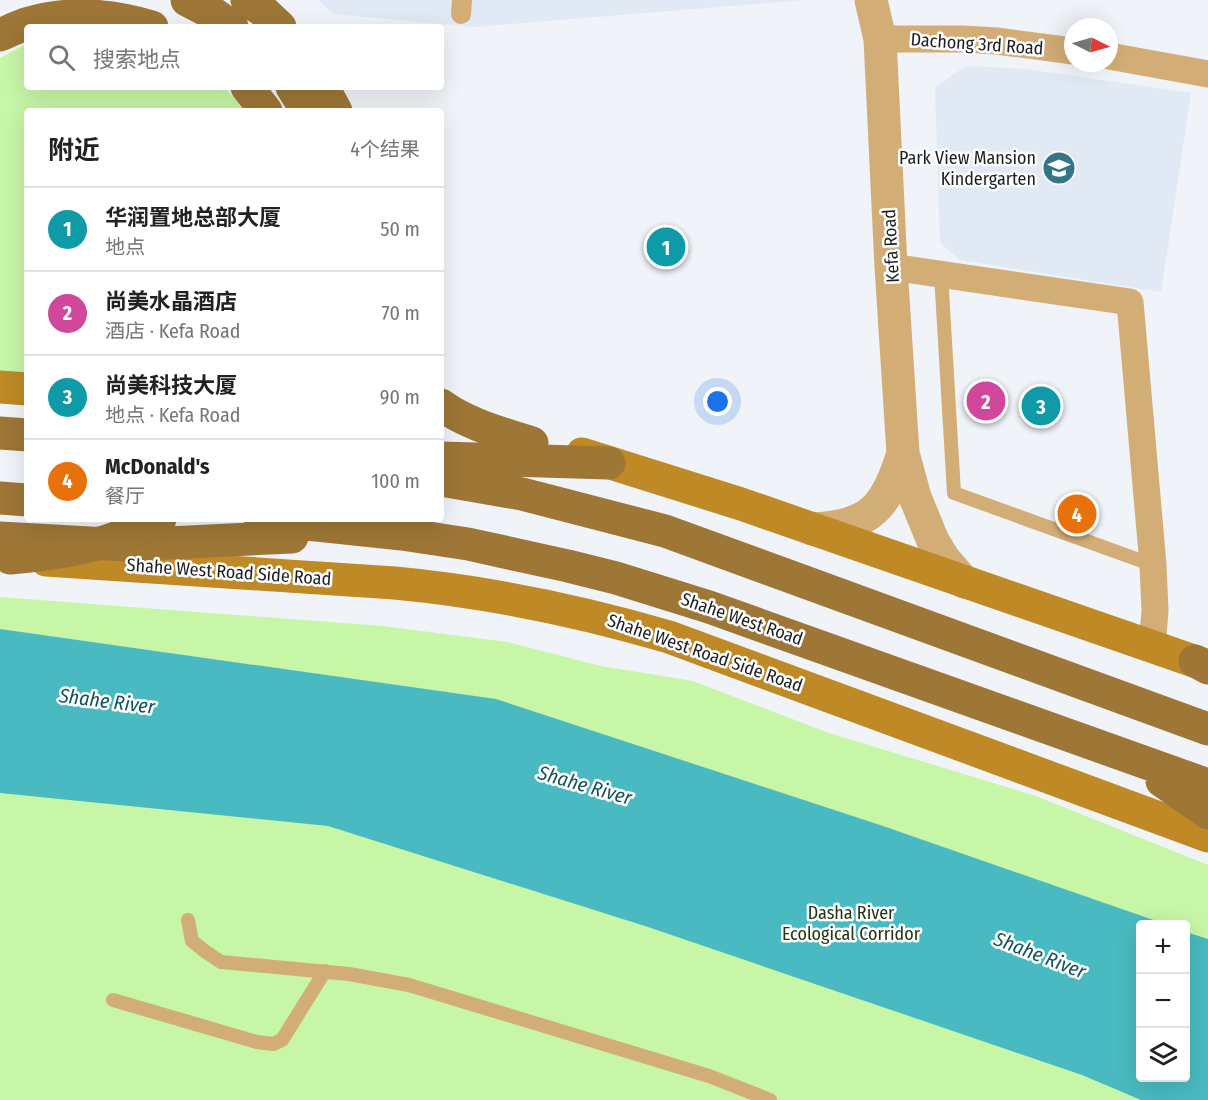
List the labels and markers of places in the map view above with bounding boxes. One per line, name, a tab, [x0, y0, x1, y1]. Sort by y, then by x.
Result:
place label: Park View Mansion Kindergarten	[899, 147, 1036, 190]
school or university icon: Park View Mansion Kindergarten	[1041, 150, 1077, 186]
pin: 1	[646, 224, 686, 270]
pin: 2	[966, 378, 1006, 424]
pin: 3	[1022, 384, 1060, 428]
pin: 4	[1058, 492, 1096, 536]

